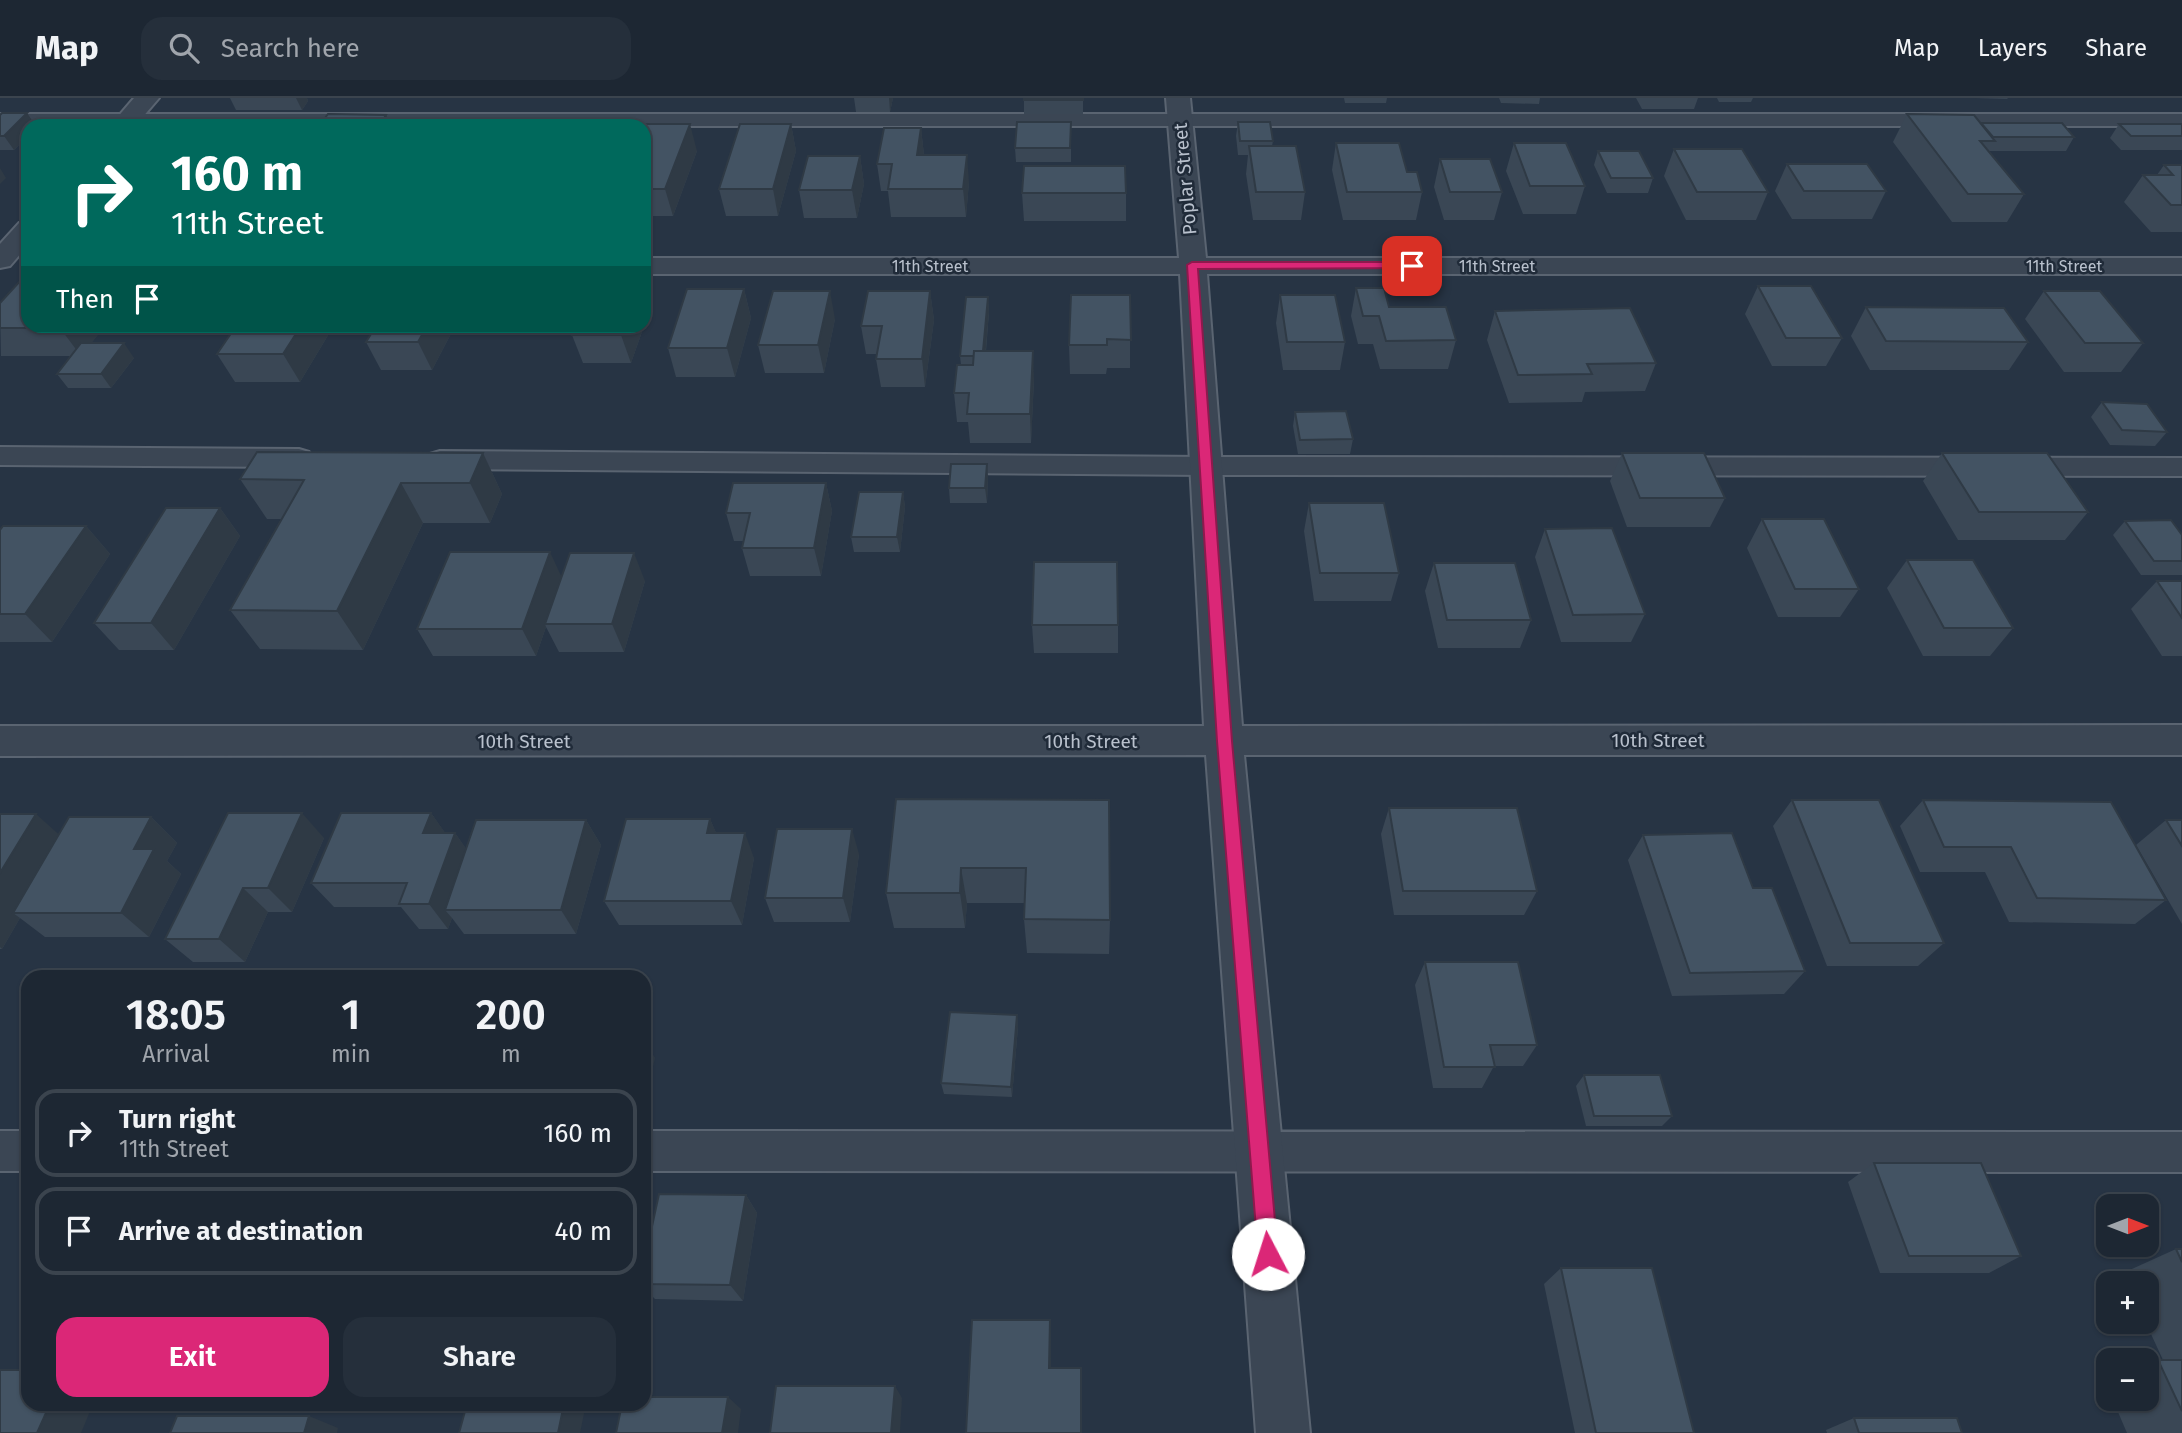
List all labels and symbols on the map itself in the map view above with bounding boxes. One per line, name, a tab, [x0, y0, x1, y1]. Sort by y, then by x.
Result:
street label: Poplar Street	[1169, 122, 1201, 236]
pin	[1382, 236, 1442, 296]
street label: 11th Street	[892, 257, 968, 276]
street label: 11th Street	[1459, 257, 1535, 276]
street label: 11th Street	[2026, 257, 2102, 276]
street label: 10th Street	[1611, 729, 1705, 752]
street label: 10th Street	[477, 730, 571, 753]
street label: 10th Street	[1044, 730, 1138, 753]
north arrow	[2096, 1194, 2160, 1256]
position arrow	[1231, 1217, 1305, 1291]

